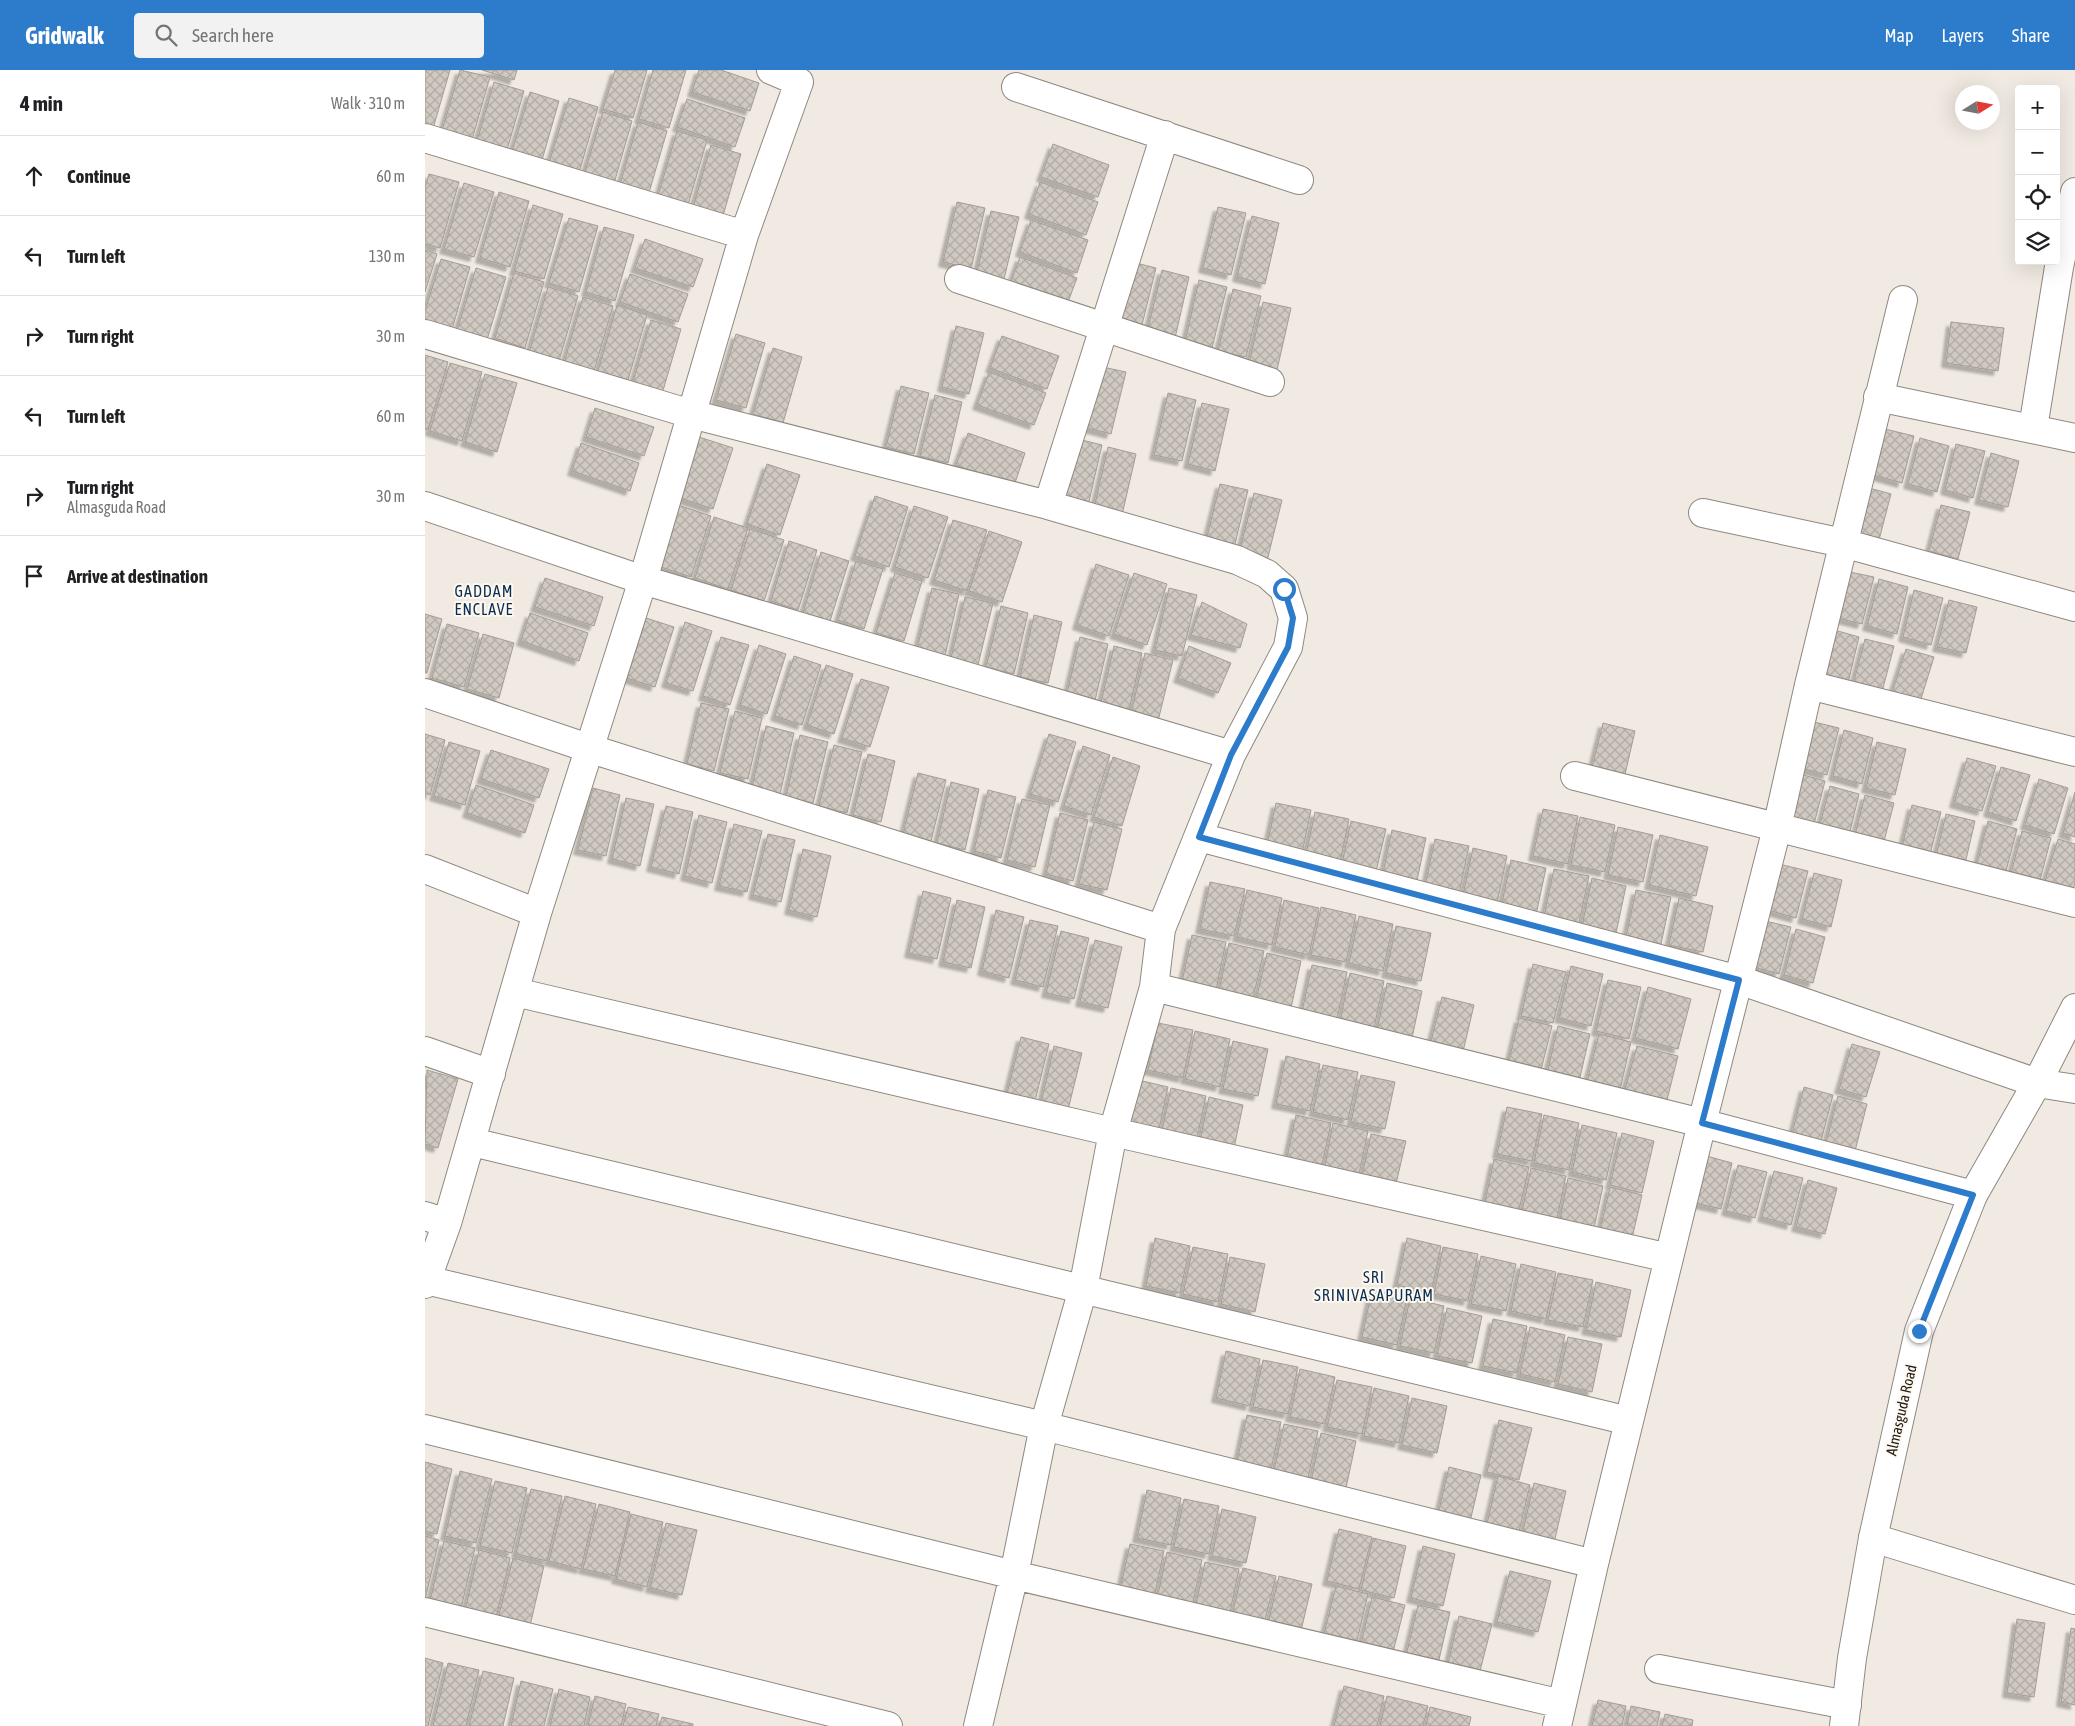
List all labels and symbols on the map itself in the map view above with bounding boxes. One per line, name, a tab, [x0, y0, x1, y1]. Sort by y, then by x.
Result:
north arrow	[1955, 85, 2000, 130]
route start	[1273, 578, 1296, 601]
district label: GADDAM ENCLAVE	[455, 582, 513, 618]
district label: SRI SRINIVASAPURAM	[1314, 1268, 1434, 1304]
route end	[1908, 1320, 1931, 1343]
street label: Almasguda Road	[1882, 1363, 1920, 1457]

